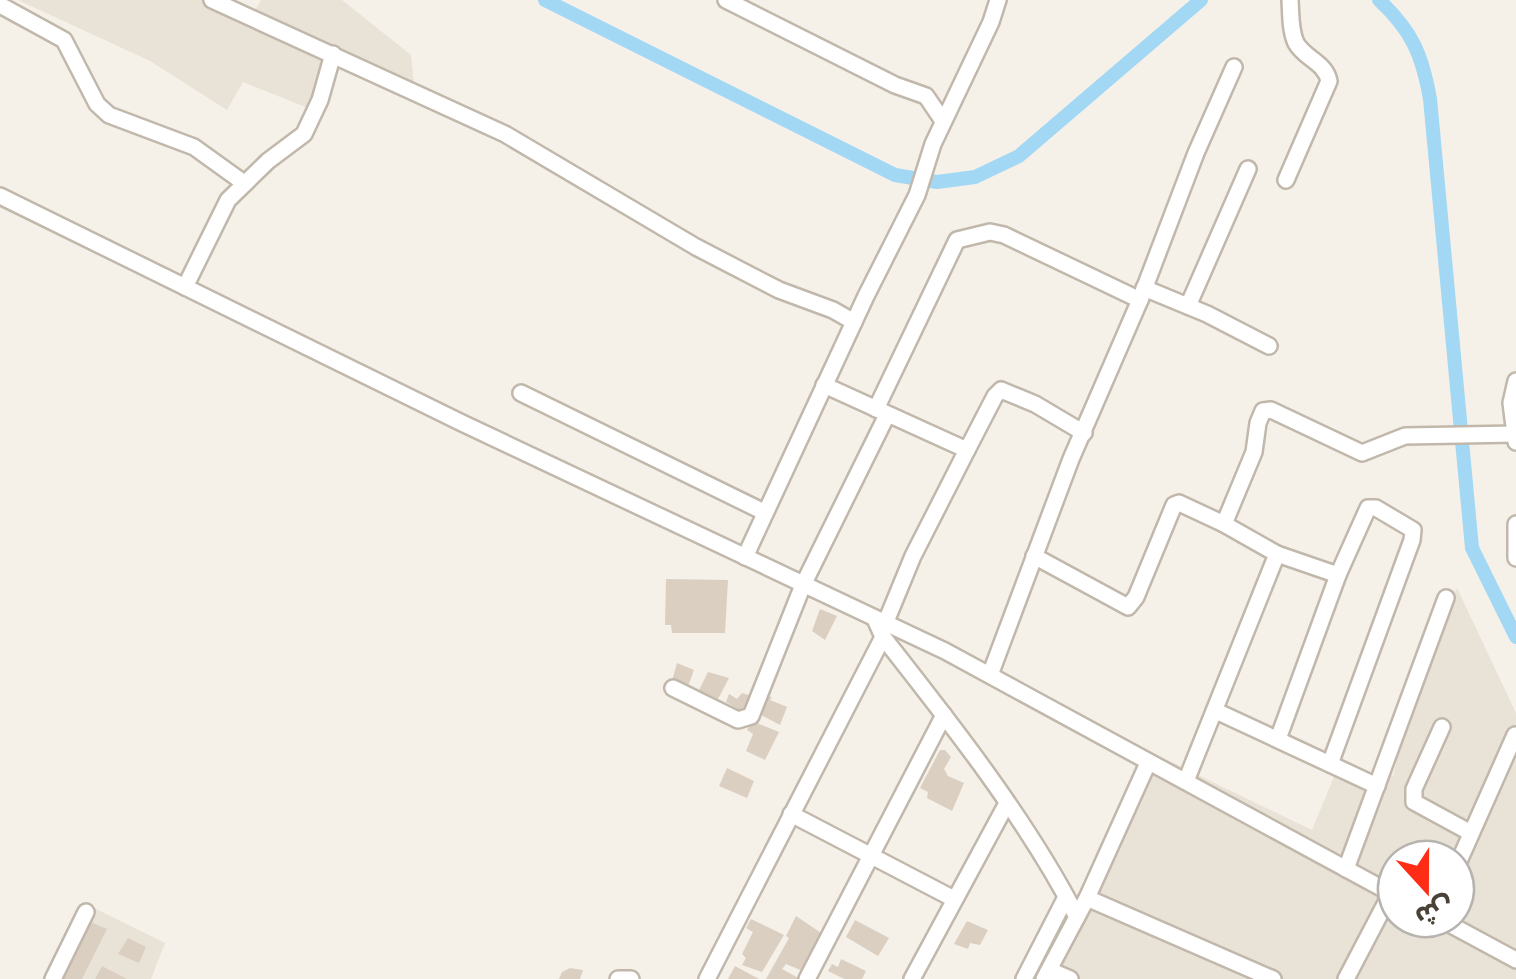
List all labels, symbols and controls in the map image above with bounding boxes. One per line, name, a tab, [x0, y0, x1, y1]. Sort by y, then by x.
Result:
north arrow	[1376, 839, 1476, 939]
text: ش	[1411, 890, 1459, 935]

